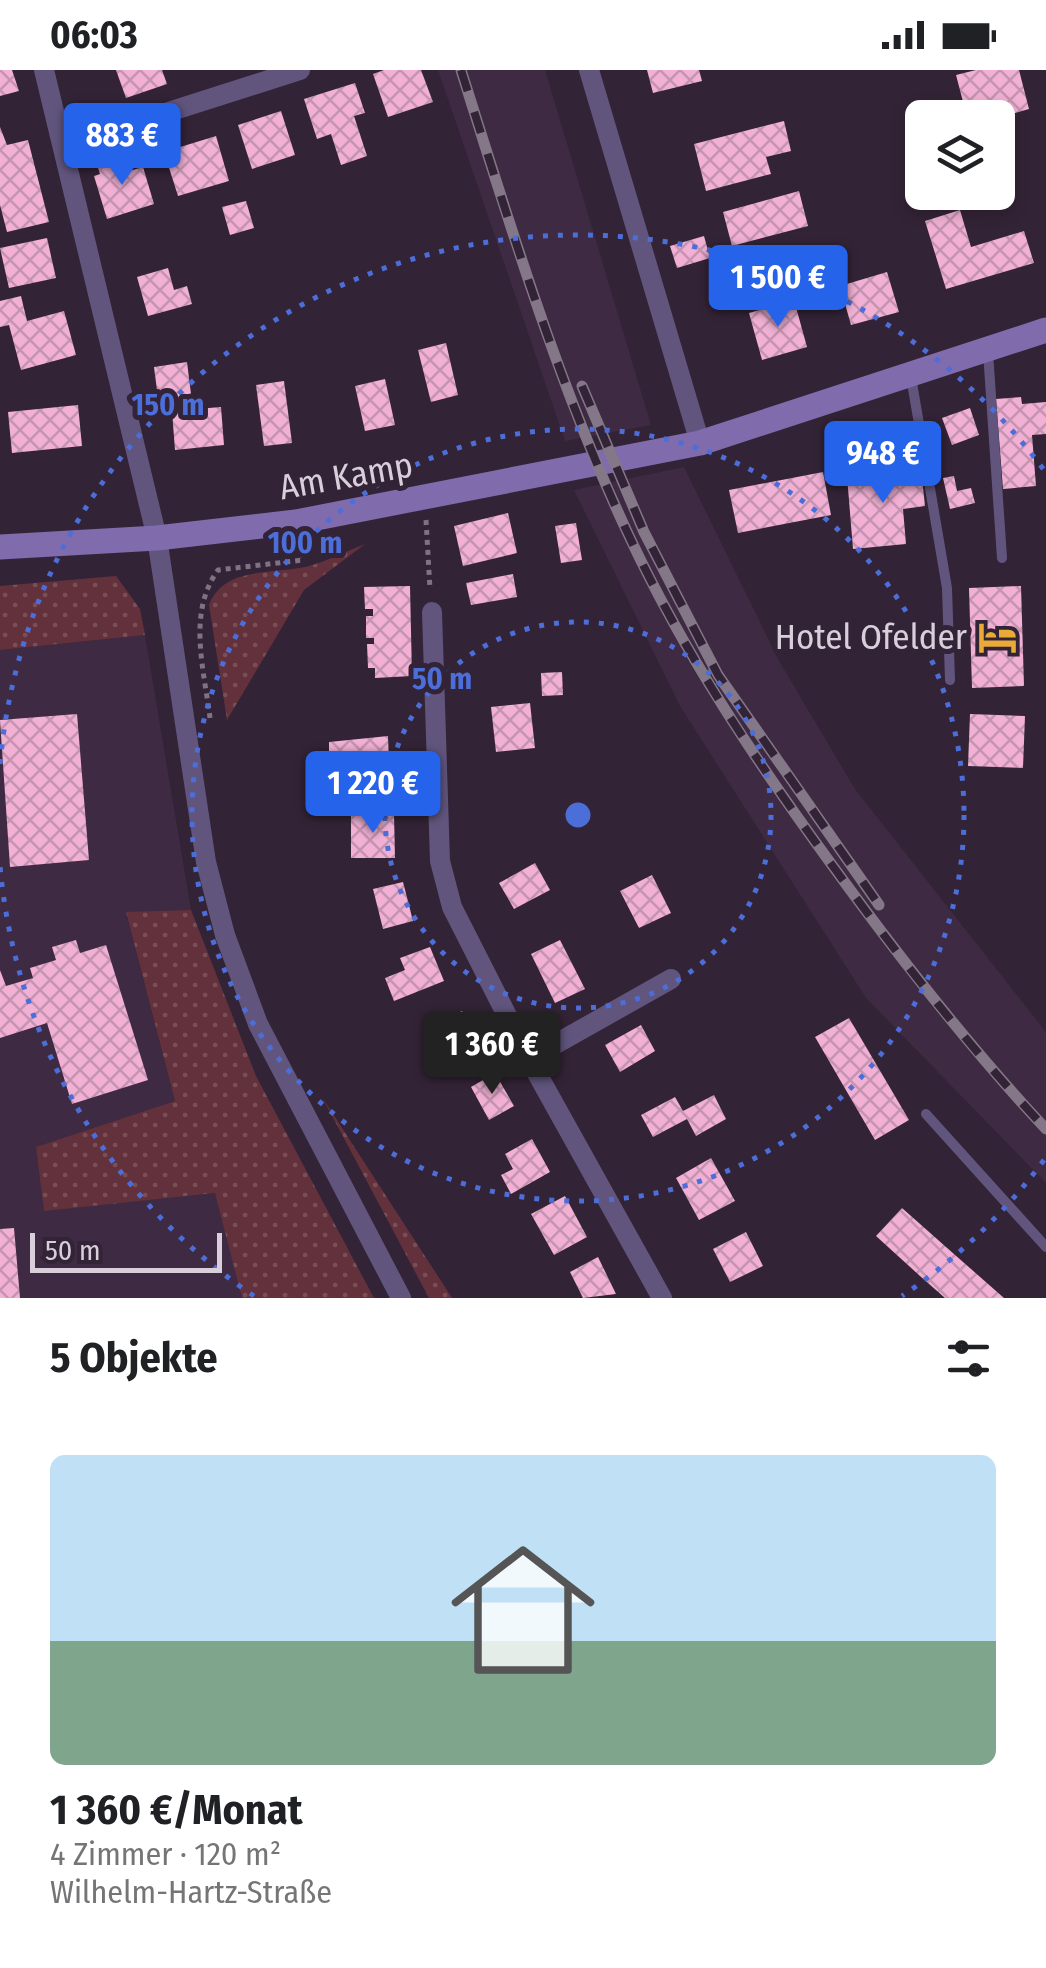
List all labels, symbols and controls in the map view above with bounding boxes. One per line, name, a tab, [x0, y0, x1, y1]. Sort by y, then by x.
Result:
text: 06:03	[50, 12, 138, 58]
map controls	[905, 100, 1015, 210]
button: layers	[905, 100, 1015, 210]
pin: 883 €	[52, 103, 192, 188]
text: 883 €	[86, 116, 158, 154]
pin: 1 500 €	[686, 245, 870, 330]
text: 1 500 €	[731, 258, 825, 296]
text: 150 m	[132, 387, 204, 423]
pin: 948 €	[813, 421, 953, 506]
text: 948 €	[846, 434, 920, 472]
street label: Am Kamp	[276, 444, 416, 508]
text: 100 m	[268, 525, 342, 561]
place label: Hotel Ofelder	[775, 616, 967, 658]
hotel icon: Hotel Ofelder	[976, 616, 1018, 658]
text: 50 m	[412, 661, 472, 697]
pin: 1 220 €	[281, 751, 465, 836]
text: 1 220 €	[327, 764, 419, 802]
centre of rings	[560, 797, 596, 833]
pin: 1 360 €	[400, 1012, 584, 1097]
text: 1 360 €	[445, 1025, 539, 1063]
scale bar	[30, 1228, 222, 1272]
text: 50 m	[45, 1234, 101, 1267]
icon: filters	[941, 1331, 996, 1386]
text: 5 Objekte	[50, 1333, 218, 1383]
icon: home	[433, 1520, 613, 1700]
text: 1 360 €/Monat	[50, 1785, 303, 1835]
text: 4 Zimmer · 120 m²	[50, 1835, 281, 1873]
text: Wilhelm-Hartz-Straße	[50, 1873, 332, 1911]

